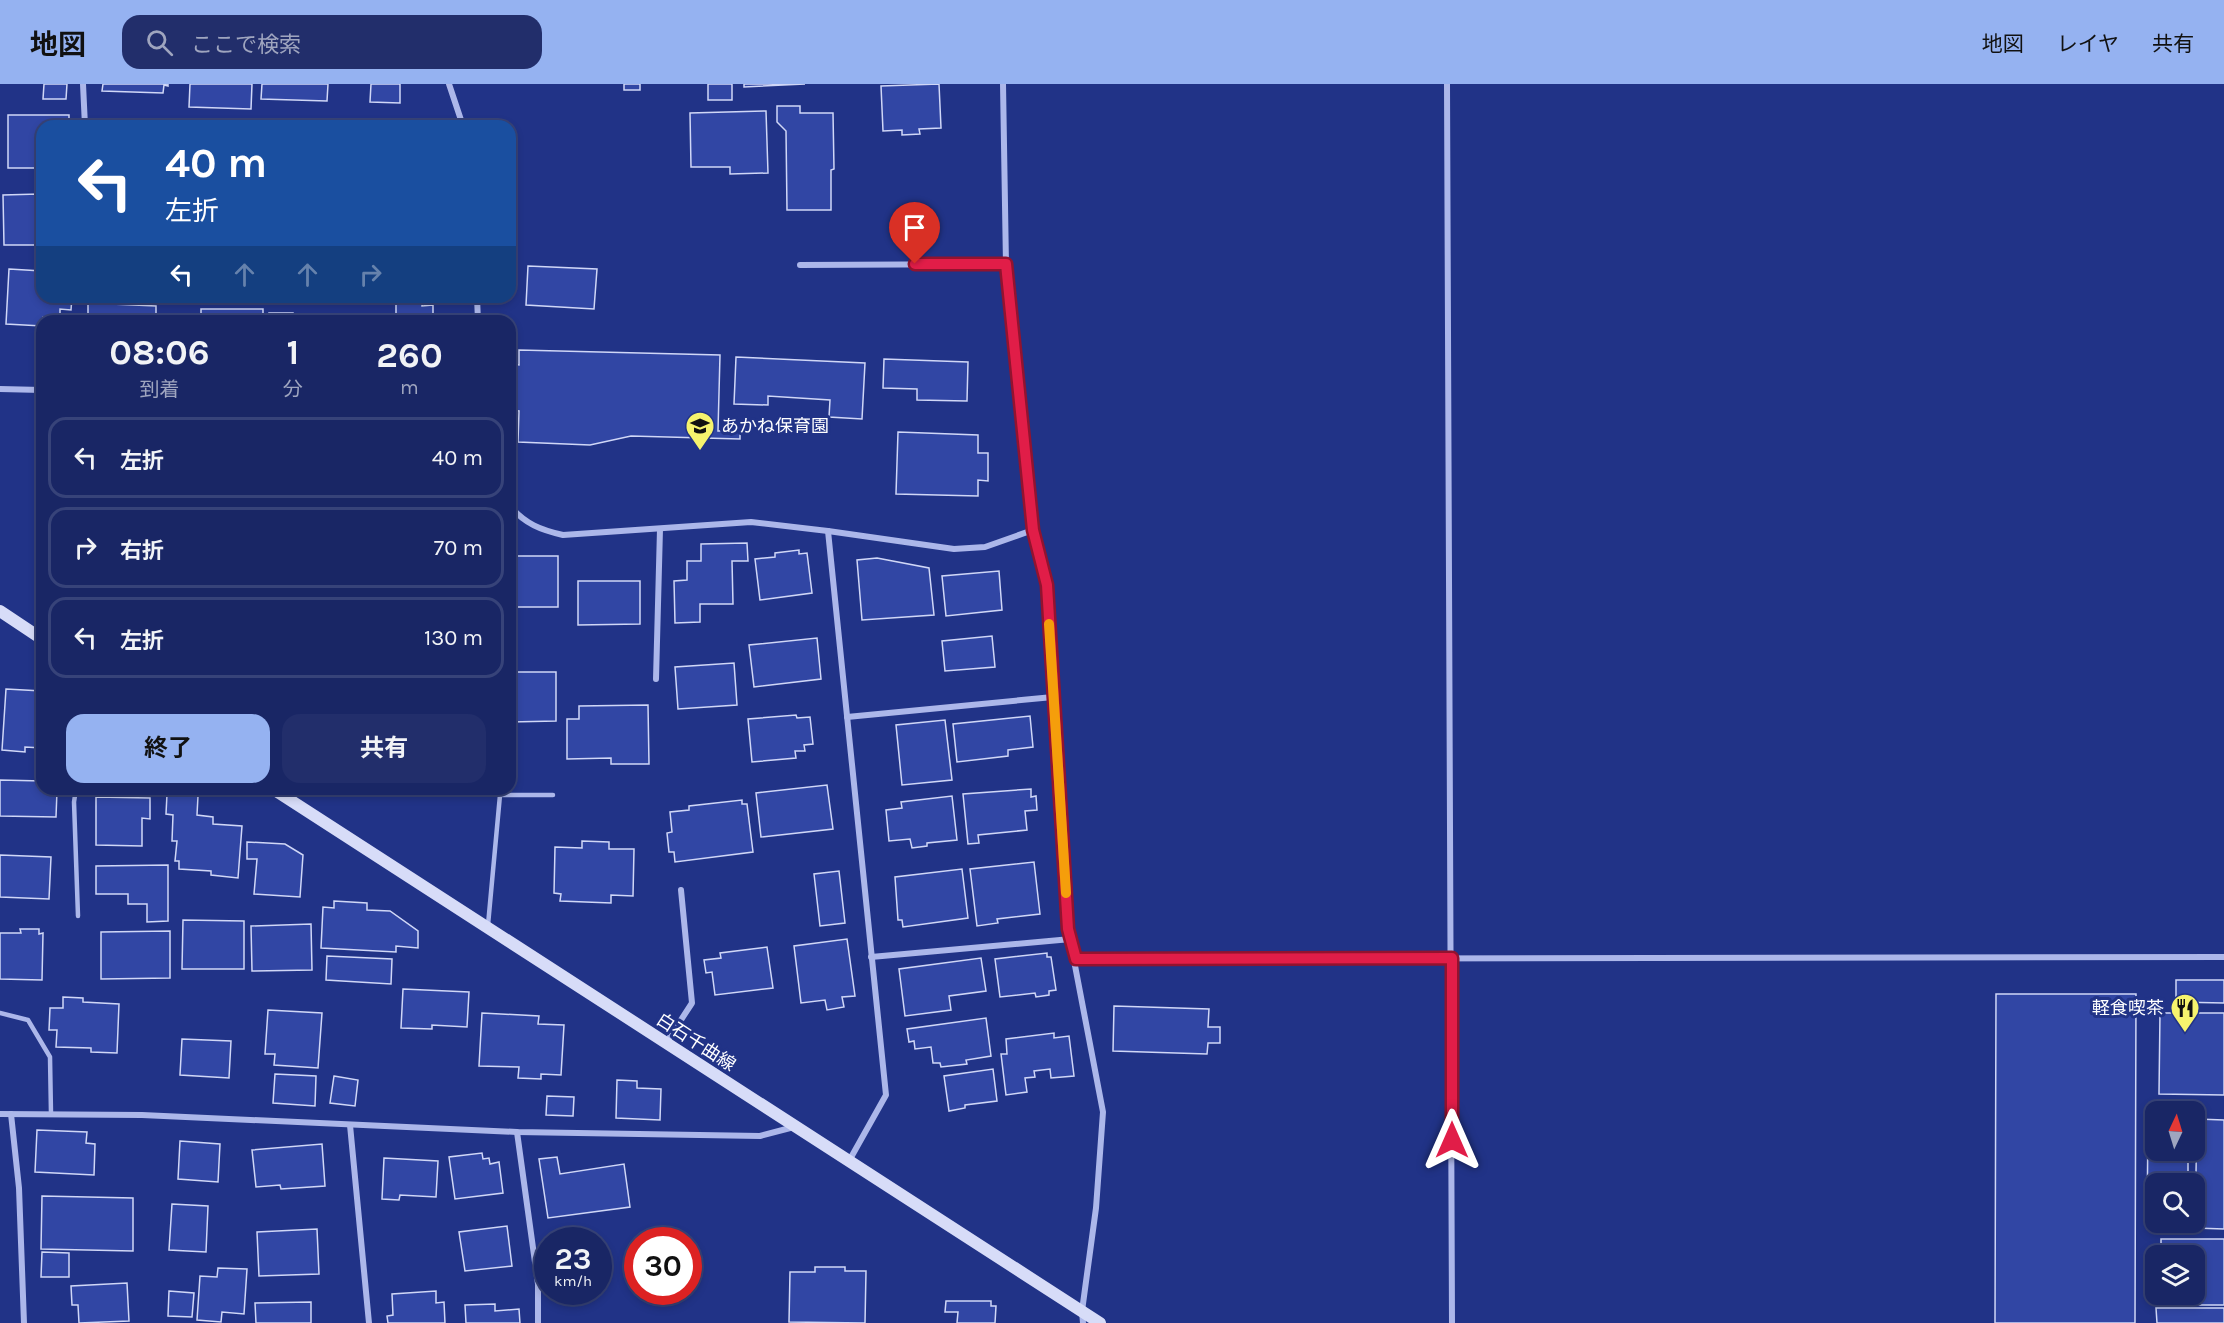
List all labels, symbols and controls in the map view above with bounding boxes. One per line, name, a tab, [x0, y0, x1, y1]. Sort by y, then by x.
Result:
search box	[122, 15, 542, 69]
icon: search	[143, 26, 176, 59]
text: 地図	[30, 28, 86, 61]
text: ここで検索	[191, 32, 301, 58]
text: 地図	[1982, 32, 2024, 56]
text: レイヤ	[2057, 32, 2119, 56]
text: 共有	[2152, 32, 2194, 56]
text: 40 m	[165, 138, 267, 188]
icon: left	[66, 144, 144, 222]
text: 左折	[165, 195, 219, 227]
pin	[889, 202, 940, 264]
icon: arrive	[898, 211, 931, 244]
icon: left	[165, 258, 198, 291]
icon: ahead	[228, 258, 261, 291]
icon: ahead	[291, 258, 324, 291]
icon: right	[354, 258, 387, 291]
text: 08:06	[109, 331, 210, 373]
text: 1	[287, 331, 299, 373]
text: 260	[376, 334, 443, 376]
text: m	[400, 376, 419, 399]
text: 到着	[139, 378, 179, 401]
text: 分	[283, 378, 303, 401]
school or university icon: あかね保育園	[684, 410, 716, 452]
place label: あかね保育園	[721, 415, 829, 437]
icon: left	[69, 441, 102, 474]
text: 40 m	[432, 445, 483, 471]
text: 左折	[120, 448, 164, 474]
icon: right	[69, 531, 102, 564]
text: 70 m	[434, 535, 483, 561]
text: 右折	[120, 538, 164, 564]
icon: left	[69, 621, 102, 654]
text: 130 m	[424, 625, 483, 651]
text: 左折	[120, 628, 164, 654]
button: 終了	[66, 714, 270, 783]
button: 共有	[282, 714, 486, 783]
restaurant icon: 軽食喫茶	[2169, 992, 2201, 1034]
place label: 軽食喫茶	[2092, 997, 2164, 1019]
street label: 白石千曲線	[652, 1008, 740, 1076]
north arrow	[2145, 1101, 2205, 1161]
map controls	[2145, 1101, 2205, 1305]
position arrow	[1420, 1108, 1484, 1172]
button: search	[2145, 1173, 2205, 1233]
speed limit sign: 30	[624, 1227, 702, 1305]
text: 23	[555, 1241, 591, 1277]
button: layers	[2145, 1245, 2205, 1305]
text: km/h	[554, 1272, 592, 1290]

